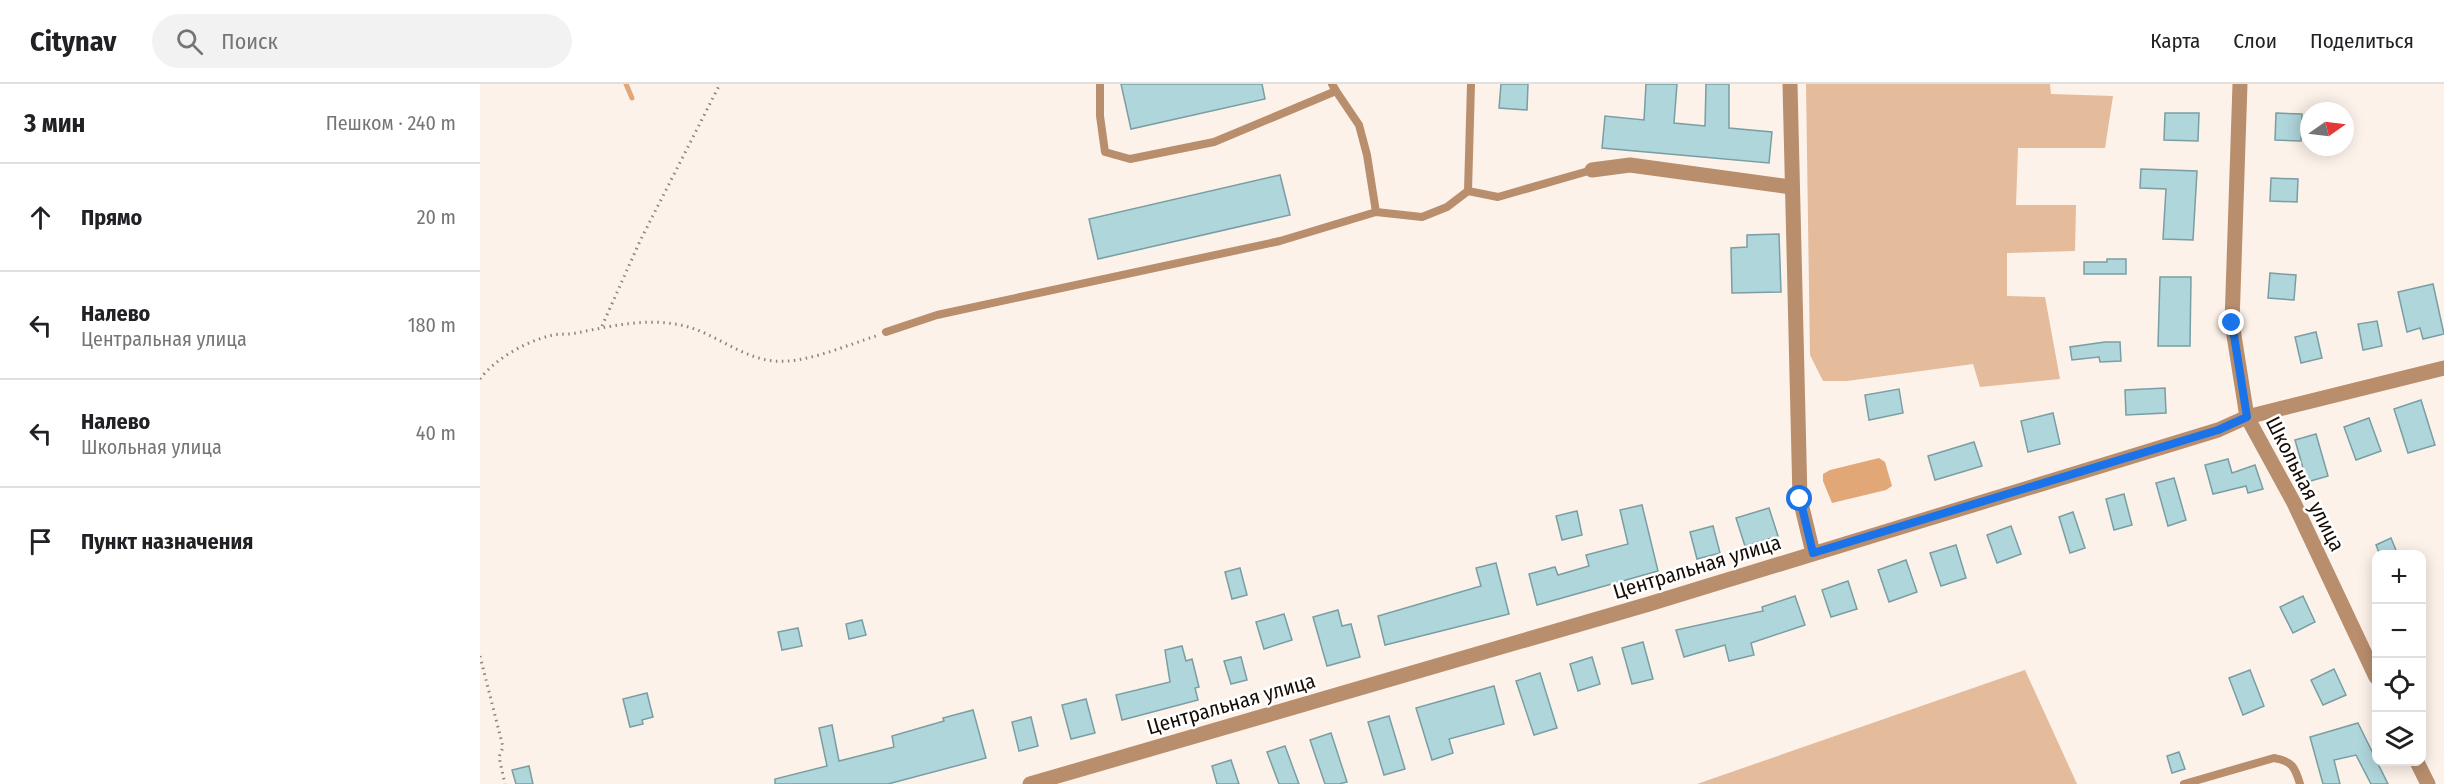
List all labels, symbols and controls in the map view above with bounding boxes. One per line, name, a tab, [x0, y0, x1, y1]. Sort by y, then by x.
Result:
search box	[152, 14, 572, 68]
text: Citynav	[30, 25, 116, 58]
icon: search	[173, 25, 206, 58]
text: Поиск	[221, 28, 278, 55]
text: Карта	[2150, 28, 2200, 54]
text: Слои	[2233, 28, 2277, 54]
text: Поделиться	[2310, 28, 2414, 54]
north arrow	[2300, 102, 2354, 156]
text: 3 мин	[24, 108, 85, 139]
text: Пешком · 240 m	[326, 111, 456, 135]
icon: ahead	[24, 201, 57, 234]
text: Прямо	[81, 204, 142, 231]
text: 20 m	[417, 205, 456, 229]
text: Налево	[81, 300, 150, 327]
icon: left	[24, 309, 57, 342]
route end	[2218, 309, 2244, 335]
text: 180 m	[408, 313, 456, 337]
text: Центральная улица	[81, 327, 247, 351]
text: Налево	[81, 408, 150, 435]
street label: Школьная улица	[2260, 412, 2350, 556]
icon: left	[24, 417, 57, 450]
text: 40 m	[416, 421, 456, 445]
text: Школьная улица	[81, 435, 222, 459]
route start	[1786, 485, 1812, 511]
icon: arrive	[24, 525, 57, 558]
text: Пункт назначения	[81, 528, 253, 555]
street label: Центральная улица	[1610, 529, 1784, 605]
map controls	[2372, 550, 2426, 766]
button: +	[2372, 550, 2426, 604]
button: −	[2372, 604, 2426, 658]
button: locate	[2372, 658, 2426, 712]
street label: Центральная улица	[1144, 668, 1318, 740]
button: layers	[2372, 712, 2426, 766]

